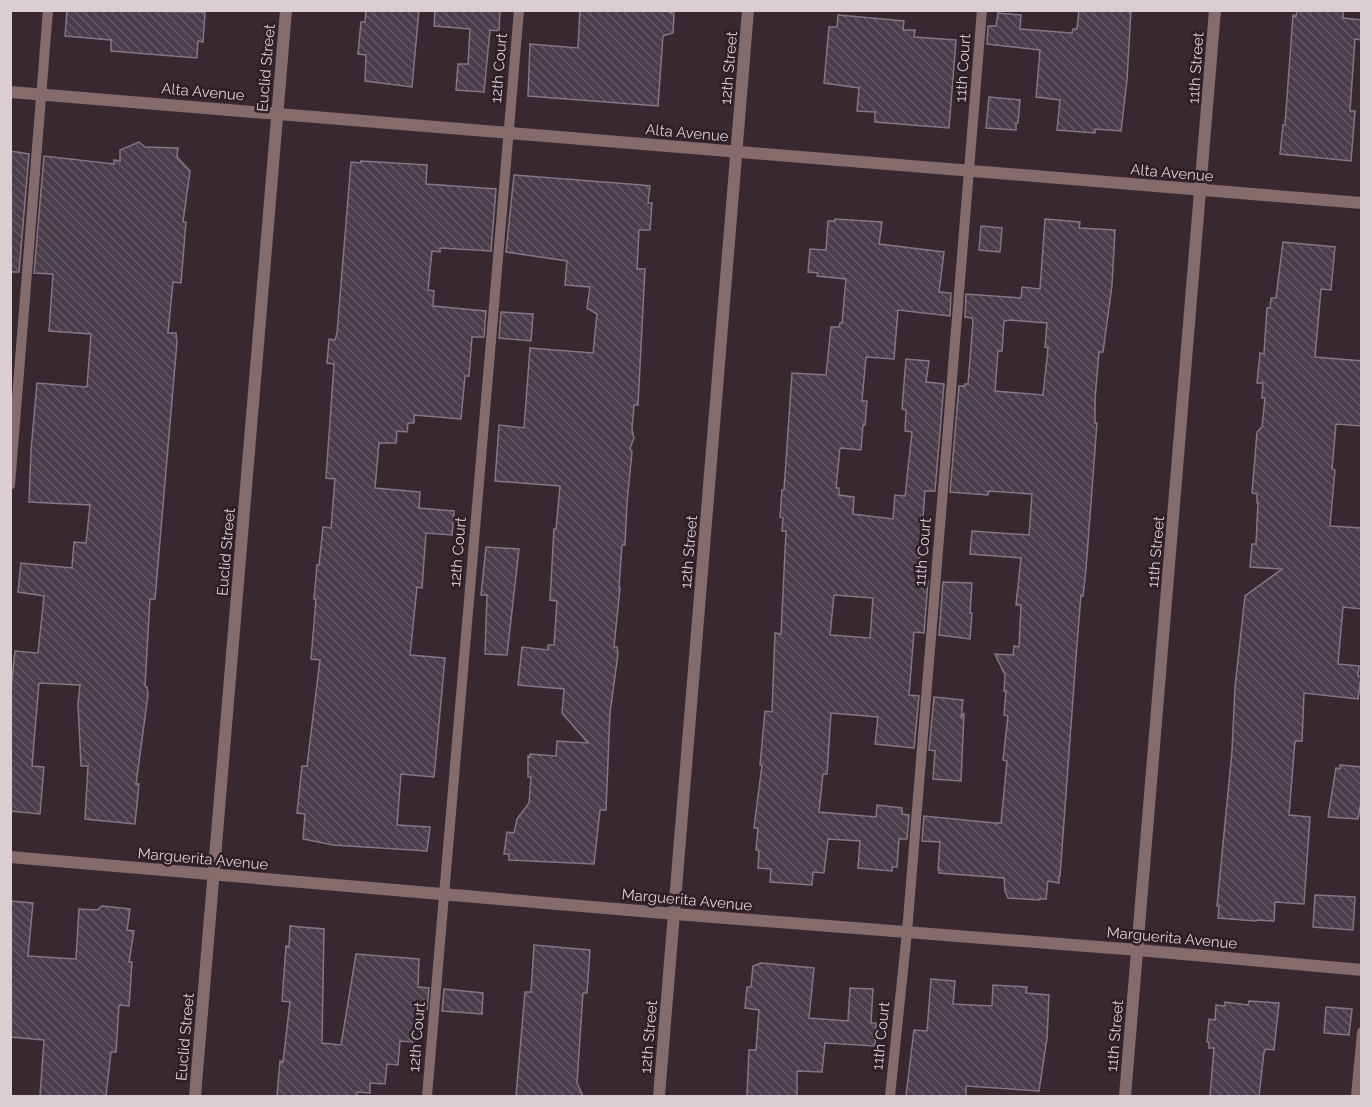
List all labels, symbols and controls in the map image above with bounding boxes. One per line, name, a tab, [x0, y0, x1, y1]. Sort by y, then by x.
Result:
street label: Euclid Street	[253, 23, 279, 113]
street label: 12th Street	[717, 31, 741, 105]
street label: 11th Street	[1185, 31, 1207, 105]
street label: 12th Court	[487, 32, 511, 104]
street label: 11th Court	[952, 33, 974, 103]
street label: Alta Avenue	[161, 79, 246, 105]
street label: Alta Avenue	[645, 120, 730, 146]
street label: Alta Avenue	[1130, 160, 1215, 186]
street label: Euclid Street	[213, 507, 239, 597]
street label: 12th Street	[677, 515, 701, 589]
street label: 11th Street	[1144, 515, 1168, 589]
street label: 12th Court	[446, 516, 470, 588]
street label: 11th Court	[911, 517, 935, 587]
street label: Marguerita Avenue	[137, 844, 269, 874]
street label: Marguerita Avenue	[621, 885, 753, 915]
street label: Marguerita Avenue	[1106, 923, 1238, 953]
street label: Euclid Street	[172, 992, 198, 1082]
street label: 11th Street	[1103, 999, 1127, 1073]
street label: 12th Street	[637, 1000, 661, 1074]
street label: 12th Court	[405, 1001, 429, 1073]
street label: 11th Court	[868, 1001, 894, 1071]

